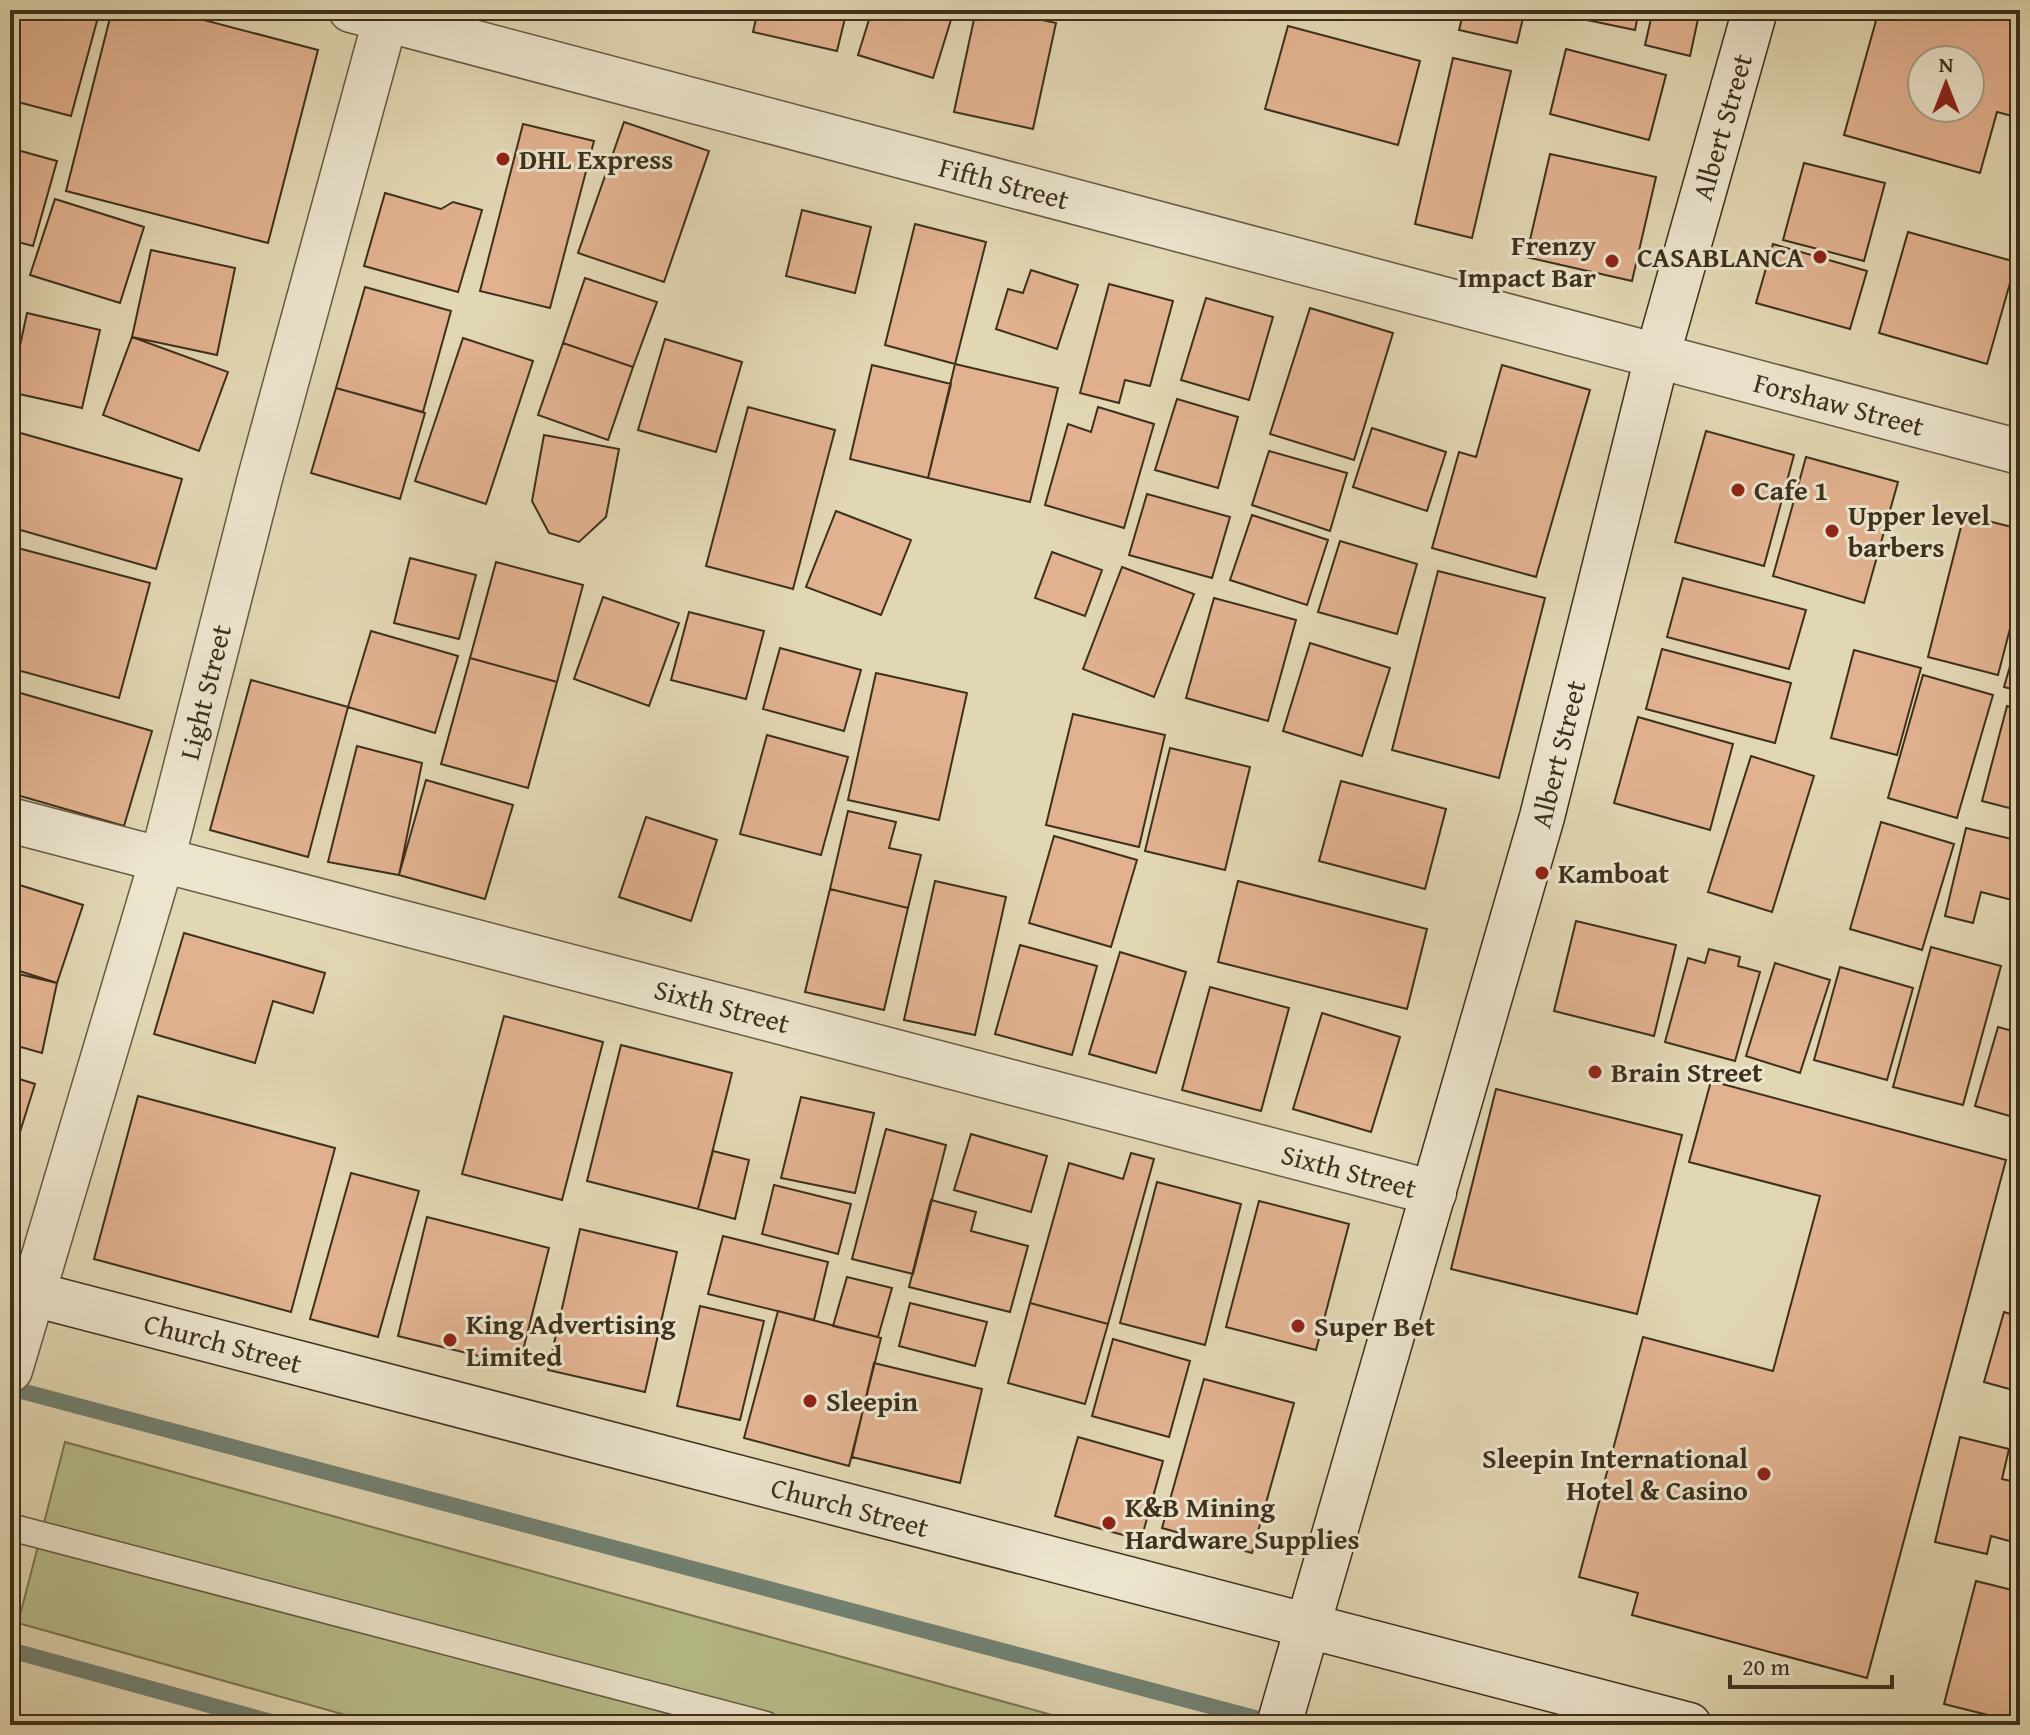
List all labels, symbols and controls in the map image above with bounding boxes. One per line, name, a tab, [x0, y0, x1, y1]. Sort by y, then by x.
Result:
north arrow	[1906, 44, 1986, 124]
text: N	[1939, 48, 1954, 80]
street label: Albert Street	[1681, 49, 1762, 205]
place label: DHL Express	[519, 138, 673, 179]
street label: Fifth Street	[935, 145, 1074, 220]
marker: DHL Express	[494, 150, 512, 168]
place label: Frenzy Impact Bar	[1458, 224, 1597, 297]
place label: CASABLANCA	[1637, 236, 1804, 277]
marker: CASABLANCA	[1811, 248, 1829, 266]
marker: Frenzy Impact Bar	[1603, 252, 1621, 270]
street label: Forshaw Street	[1749, 361, 1929, 446]
place label: Cafe 1	[1754, 469, 1828, 510]
marker: Cafe 1	[1729, 481, 1747, 499]
place label: Upper level barbers	[1848, 494, 1990, 567]
marker: Upper level barbers	[1823, 522, 1841, 540]
street label: Light Street	[168, 620, 241, 764]
street label: Albert Street	[1519, 676, 1596, 832]
place label: Kamboat	[1558, 852, 1670, 893]
marker: Kamboat	[1533, 864, 1551, 882]
street label: Sixth Street	[650, 968, 794, 1043]
place label: Brain Street	[1611, 1051, 1763, 1092]
marker: Brain Street	[1586, 1063, 1604, 1081]
street label: Sixth Street	[1277, 1133, 1421, 1208]
street label: Church Street	[140, 1302, 307, 1383]
place label: King Advertising Limited	[466, 1303, 676, 1376]
place label: Super Bet	[1314, 1305, 1436, 1346]
marker: Super Bet	[1289, 1317, 1307, 1335]
marker: King Advertising Limited	[441, 1331, 459, 1349]
place label: Sleepin	[826, 1380, 918, 1421]
marker: Sleepin	[801, 1392, 819, 1410]
place label: Sleepin International Hotel & Casino	[1482, 1437, 1748, 1510]
marker: Sleepin International Hotel & Casino	[1755, 1465, 1773, 1483]
street label: Church Street	[767, 1466, 934, 1547]
place label: K&B Mining Hardware Supplies	[1125, 1486, 1360, 1559]
marker: K&B Mining Hardware Supplies	[1100, 1514, 1118, 1532]
scale bar	[1730, 1639, 1892, 1689]
text: 20 m	[1742, 1649, 1790, 1684]

